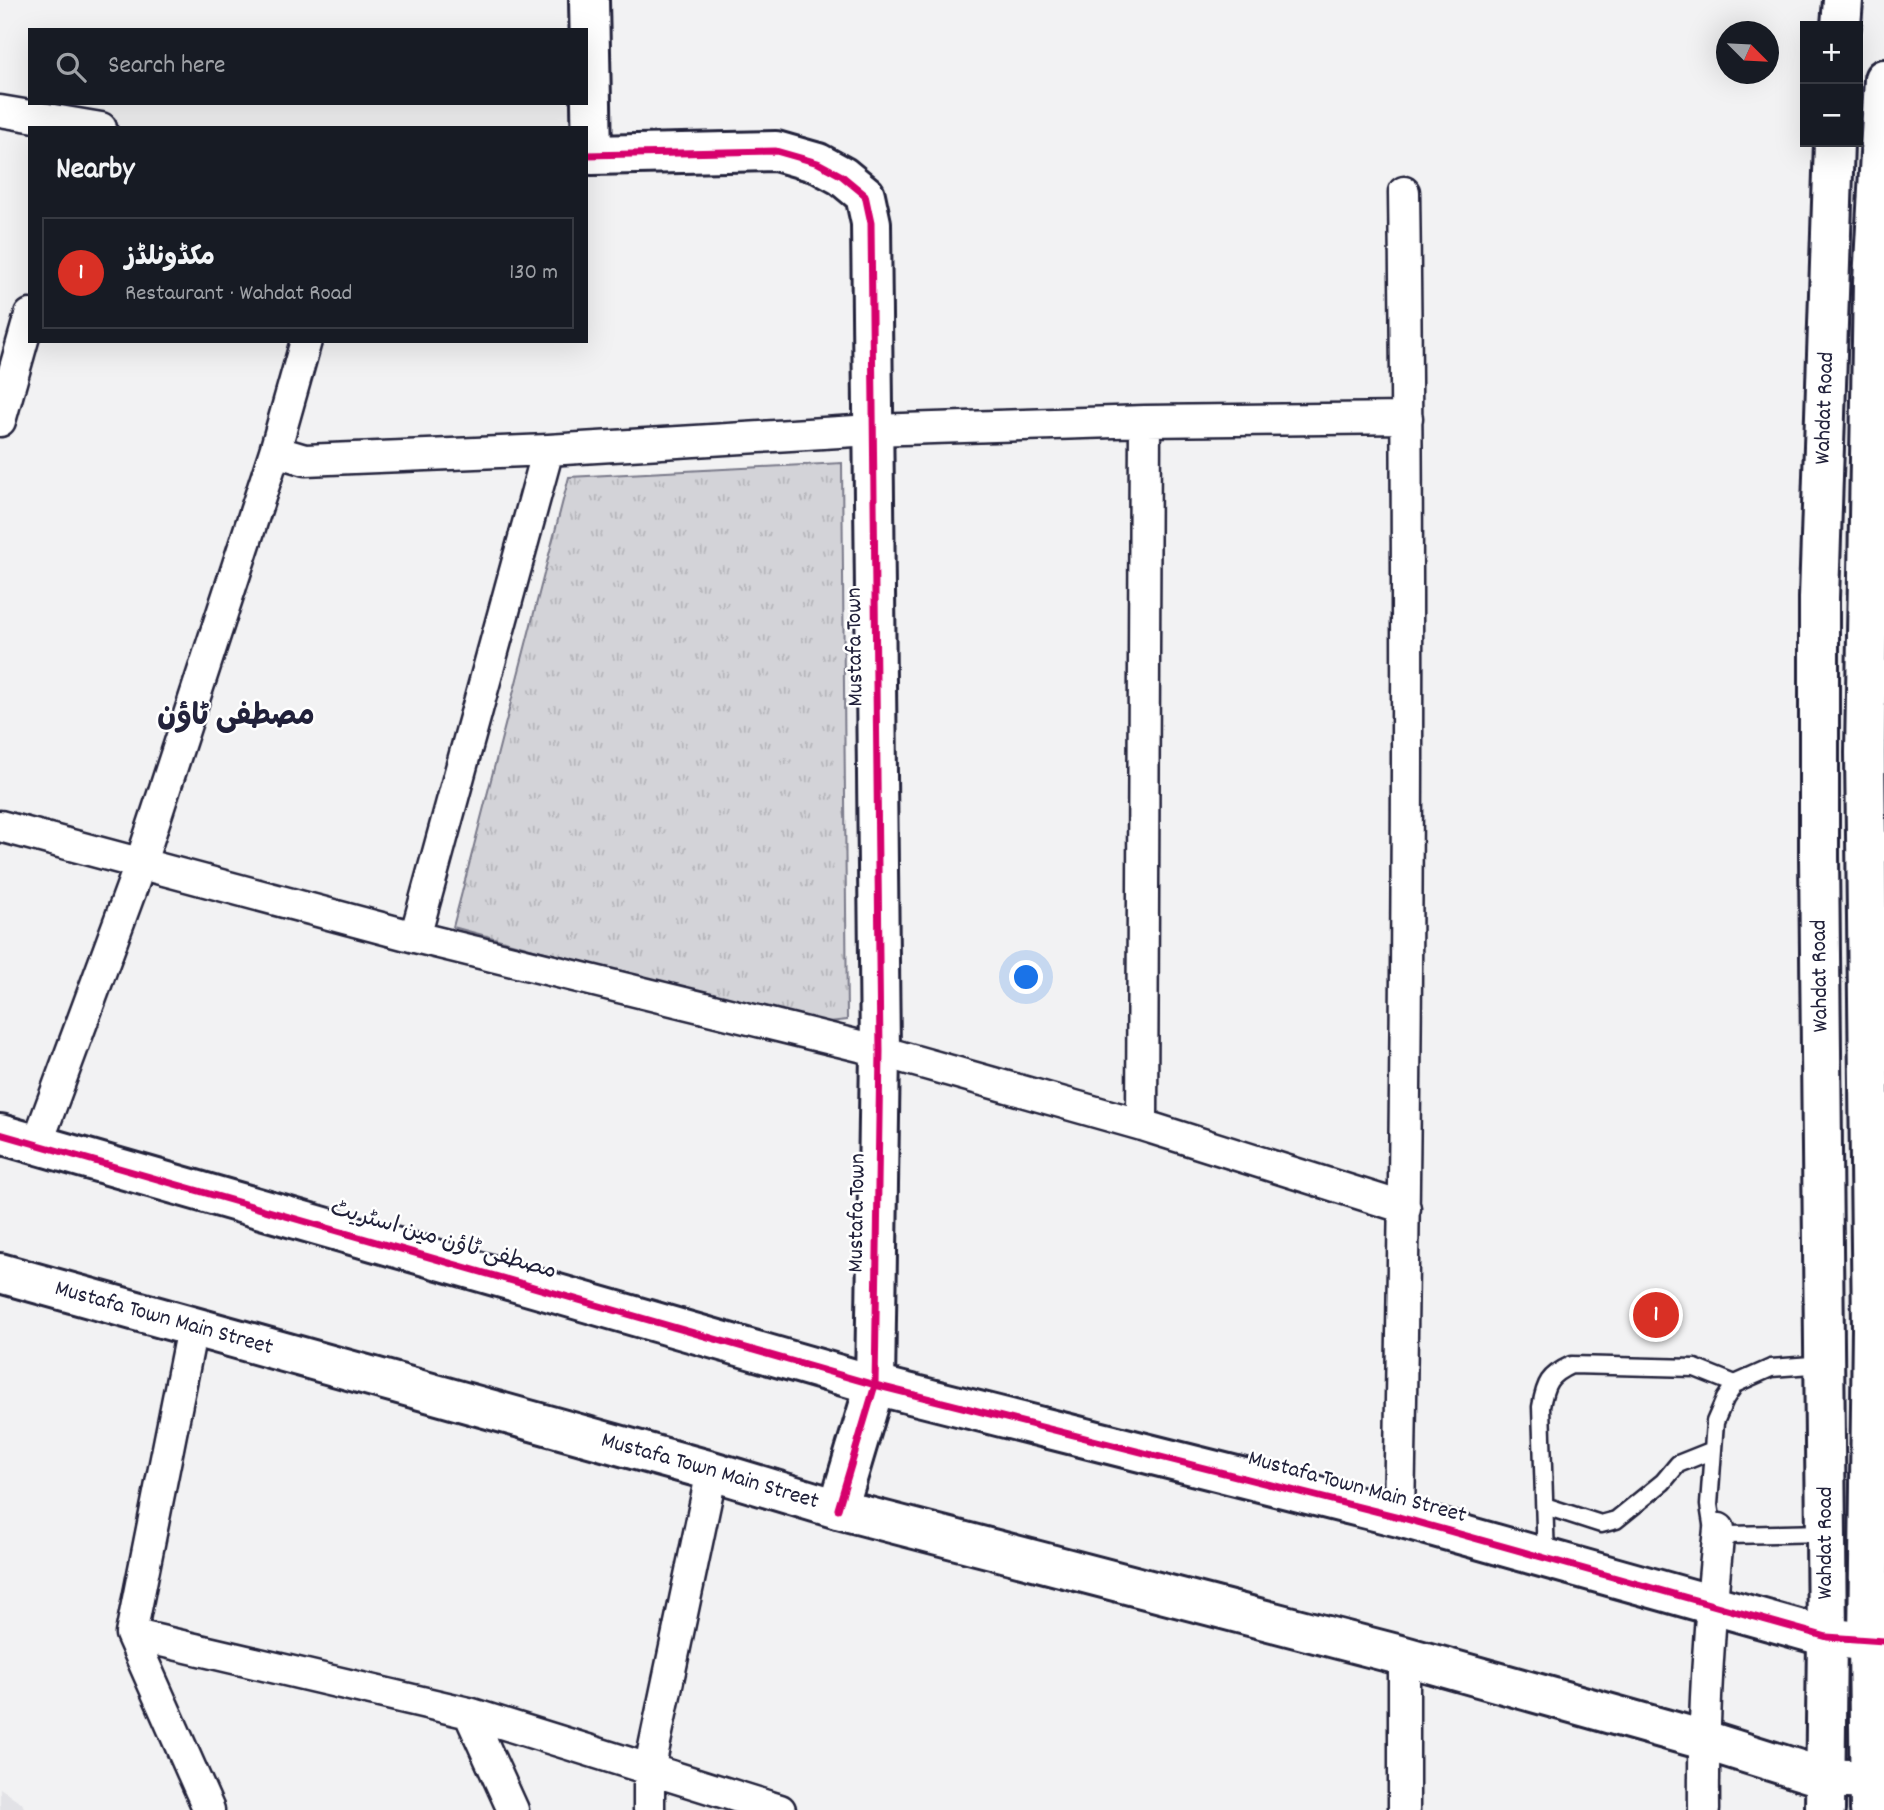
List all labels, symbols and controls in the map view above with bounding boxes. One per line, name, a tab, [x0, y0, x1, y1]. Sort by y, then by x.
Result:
north arrow	[1716, 21, 1779, 84]
map controls	[1800, 21, 1863, 147]
button: +	[1800, 21, 1863, 84]
search box	[28, 28, 588, 105]
icon: search	[52, 48, 90, 86]
text: Search here	[108, 48, 226, 85]
button: −	[1800, 84, 1863, 147]
text: Nearby	[56, 150, 134, 193]
text: مکڈونلڈز	[125, 240, 215, 277]
text: 1	[78, 257, 84, 290]
text: 130 m	[509, 257, 558, 290]
text: Restaurant · Wahdat Road	[125, 278, 352, 311]
street label: Wahdat Road	[1807, 351, 1844, 465]
street label: Mustafa Town	[838, 587, 874, 707]
district label: مصطفی ٹاؤن	[157, 697, 315, 740]
street label: Wahdat Road	[1804, 919, 1838, 1033]
your location	[1009, 960, 1043, 994]
street label: Mustafa Town	[840, 1153, 876, 1273]
street label: مصطفی ٹاؤن مین اسٹریٹ	[326, 1193, 560, 1289]
street label: Mustafa Town Main Street	[51, 1272, 277, 1365]
pin: 1	[1633, 1289, 1679, 1341]
street label: Mustafa Town Main Street	[597, 1424, 823, 1519]
street label: Mustafa Town Main Street	[1244, 1443, 1470, 1533]
street label: Wahdat Road	[1810, 1487, 1843, 1599]

